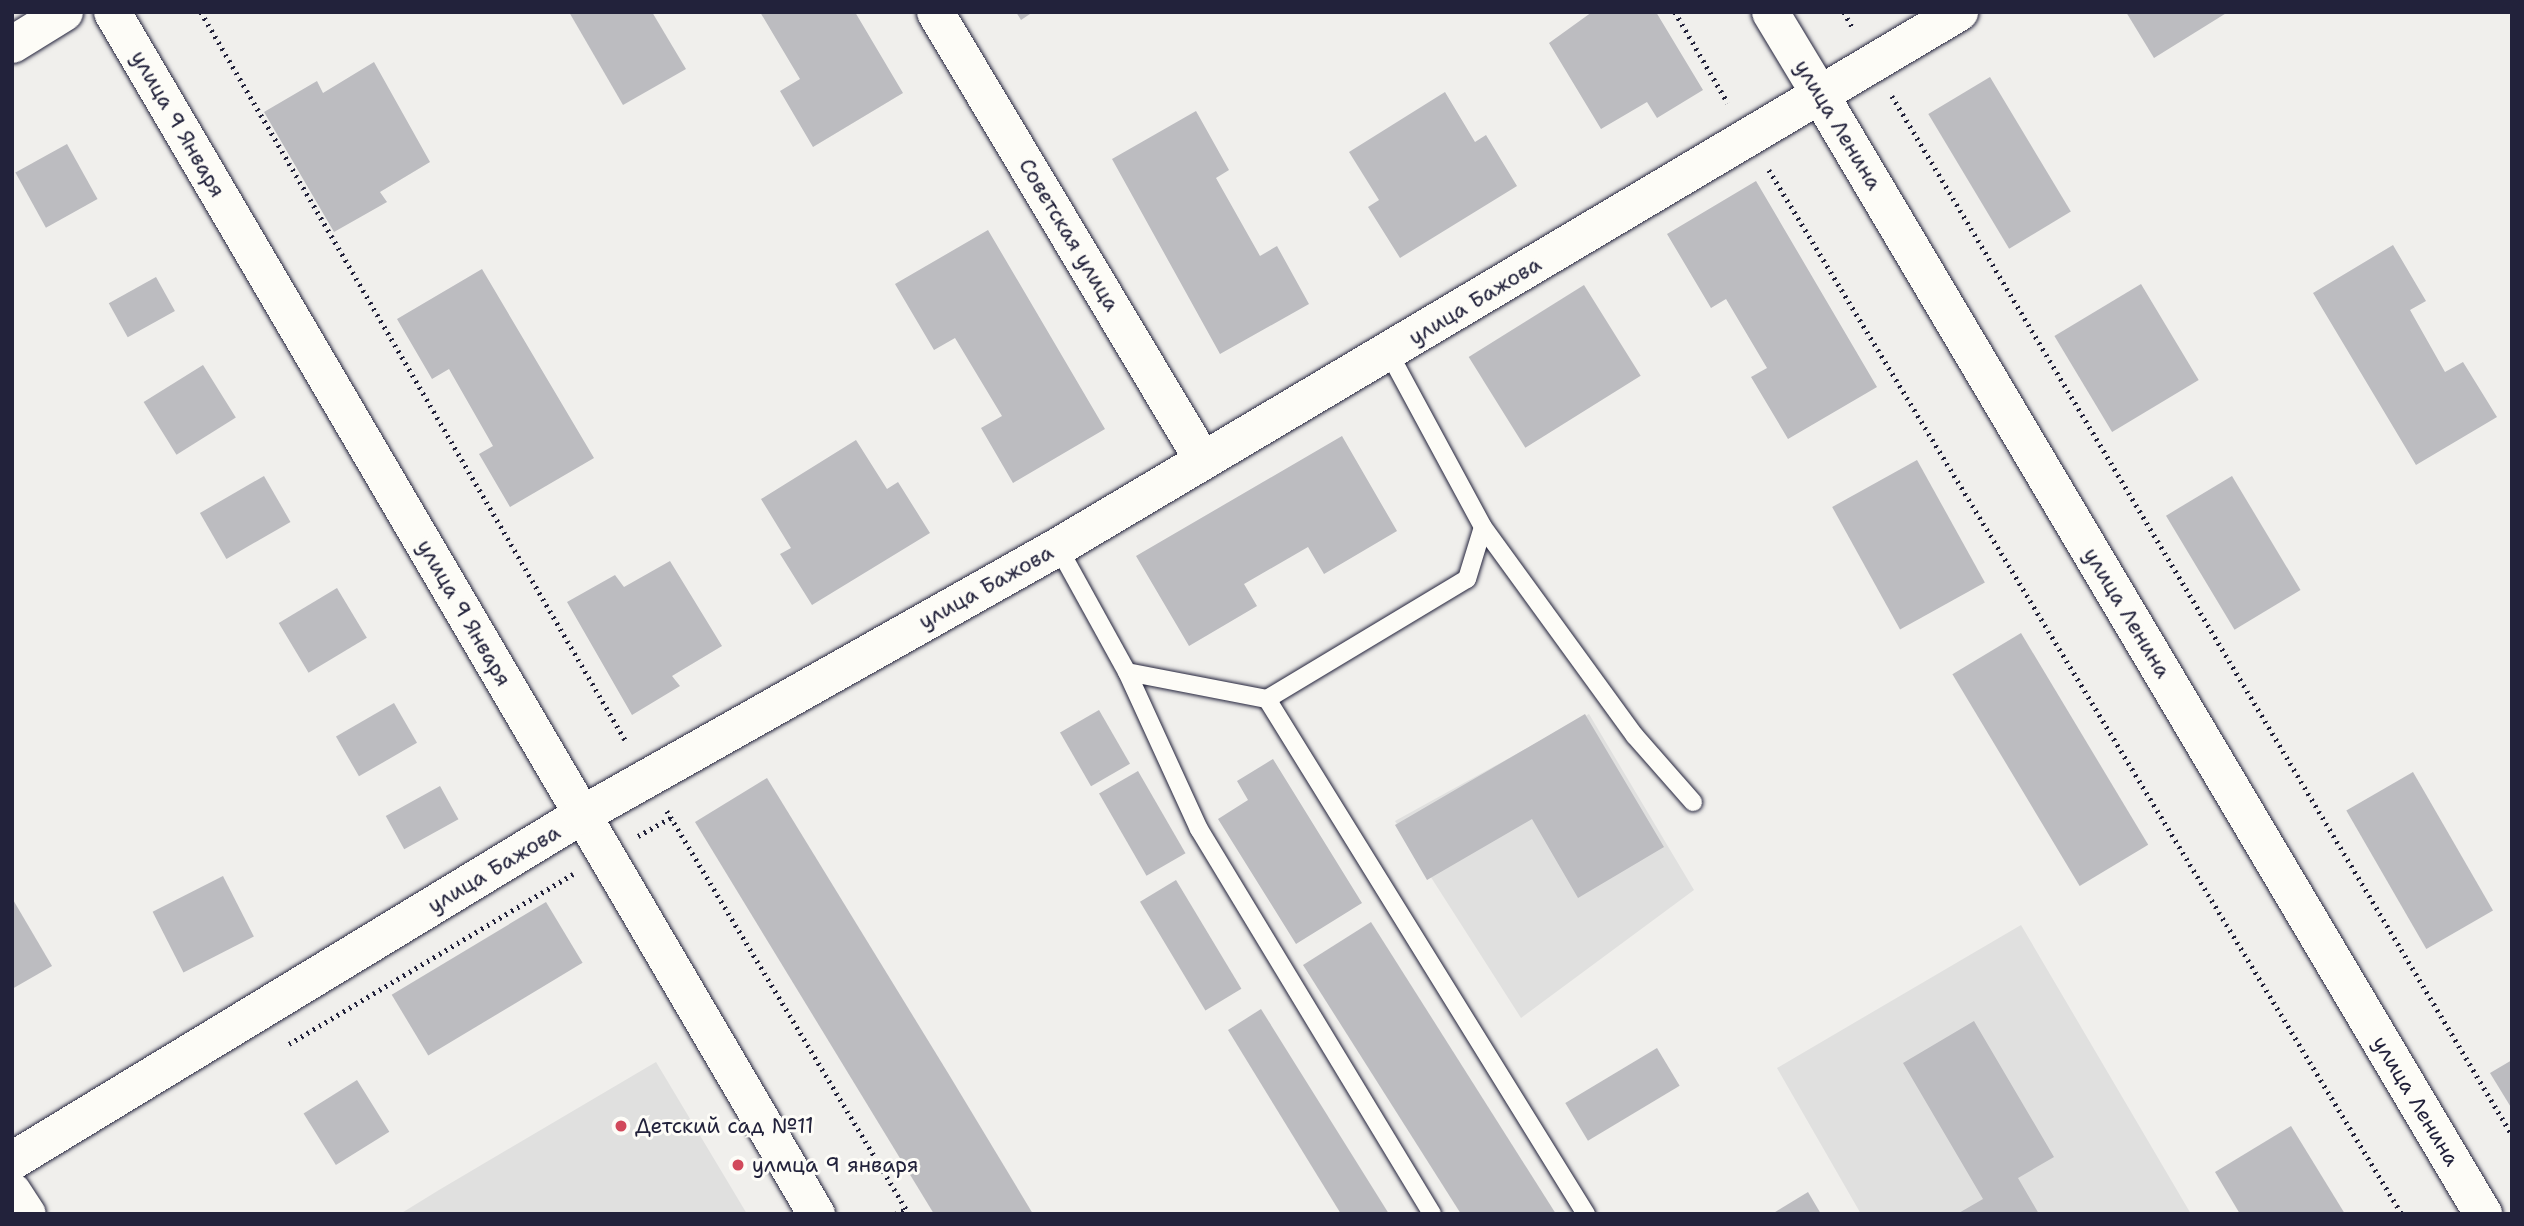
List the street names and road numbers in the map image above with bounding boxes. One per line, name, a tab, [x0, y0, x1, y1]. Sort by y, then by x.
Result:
street label: улица 9 Января	[126, 46, 230, 202]
street label: улица Ленина	[1789, 55, 1887, 195]
street label: Советская улица	[1013, 154, 1125, 316]
street label: улица Бажова	[1404, 252, 1546, 350]
street label: улица 9 Января	[412, 535, 516, 691]
street label: улица Бажова	[914, 540, 1058, 634]
street label: улица Ленина	[2078, 543, 2176, 683]
street label: улица Бажова	[423, 820, 565, 918]
street label: улица Ленина	[2367, 1031, 2465, 1171]

